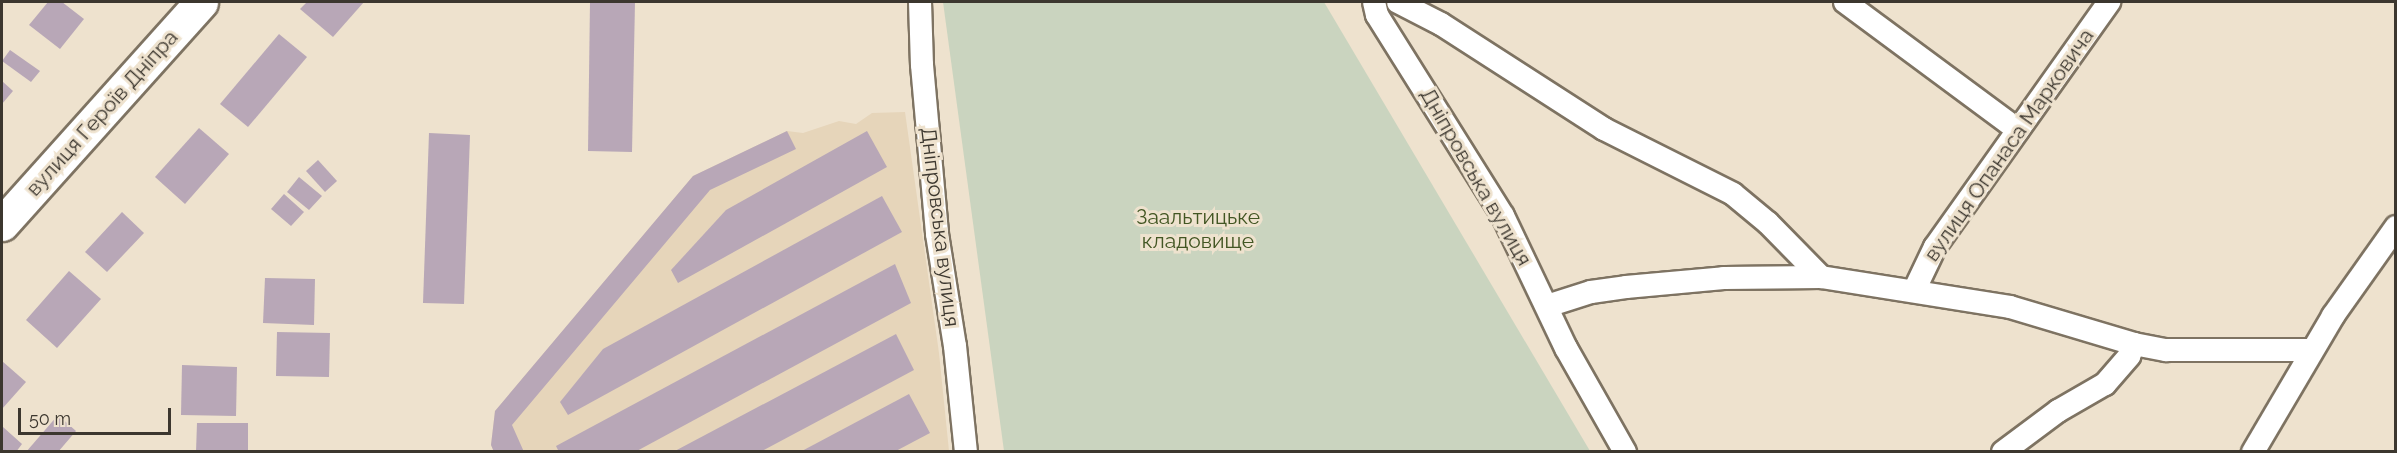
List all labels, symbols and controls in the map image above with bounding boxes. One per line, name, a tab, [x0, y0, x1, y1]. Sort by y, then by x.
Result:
street label: вулиця Опанаса Марковича	[1919, 24, 2099, 266]
street label: вулиця Героїв Дніпра	[21, 25, 183, 201]
street label: Дніпровська вулиця	[1415, 84, 1537, 270]
street label: Дніпровська вулиця	[915, 126, 965, 328]
park label: Заальтицьке кладовище	[1136, 204, 1260, 254]
scale bar	[21, 396, 174, 434]
text: 50 m	[29, 408, 71, 429]

